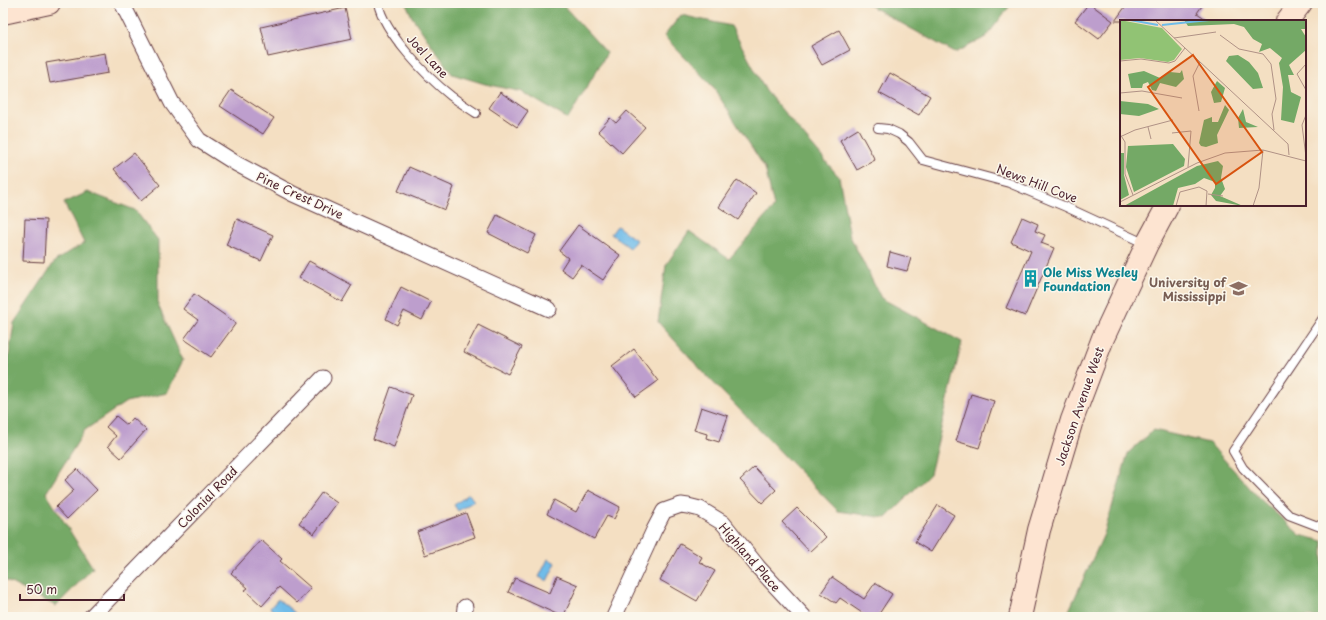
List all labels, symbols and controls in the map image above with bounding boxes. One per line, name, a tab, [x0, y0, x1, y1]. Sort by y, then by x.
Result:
inset map	[1120, 20, 1306, 206]
street label: Joel Lane	[403, 30, 453, 82]
street label: News Hill Cove	[994, 159, 1080, 207]
street label: Pine Crest Drive	[254, 167, 346, 223]
place label: Ole Miss Wesley Foundation	[1043, 263, 1138, 295]
building icon: Ole Miss Wesley Foundation	[1020, 269, 1040, 289]
place label: University of Mississippi	[1149, 273, 1227, 305]
school or university icon: University of Mississippi	[1229, 279, 1249, 299]
street label: Jackson Avenue West	[1050, 344, 1108, 468]
street label: Colonial Road	[173, 462, 241, 532]
street label: Highland Place	[715, 519, 785, 595]
scale bar	[20, 576, 124, 602]
text: 50 m	[26, 580, 57, 598]

